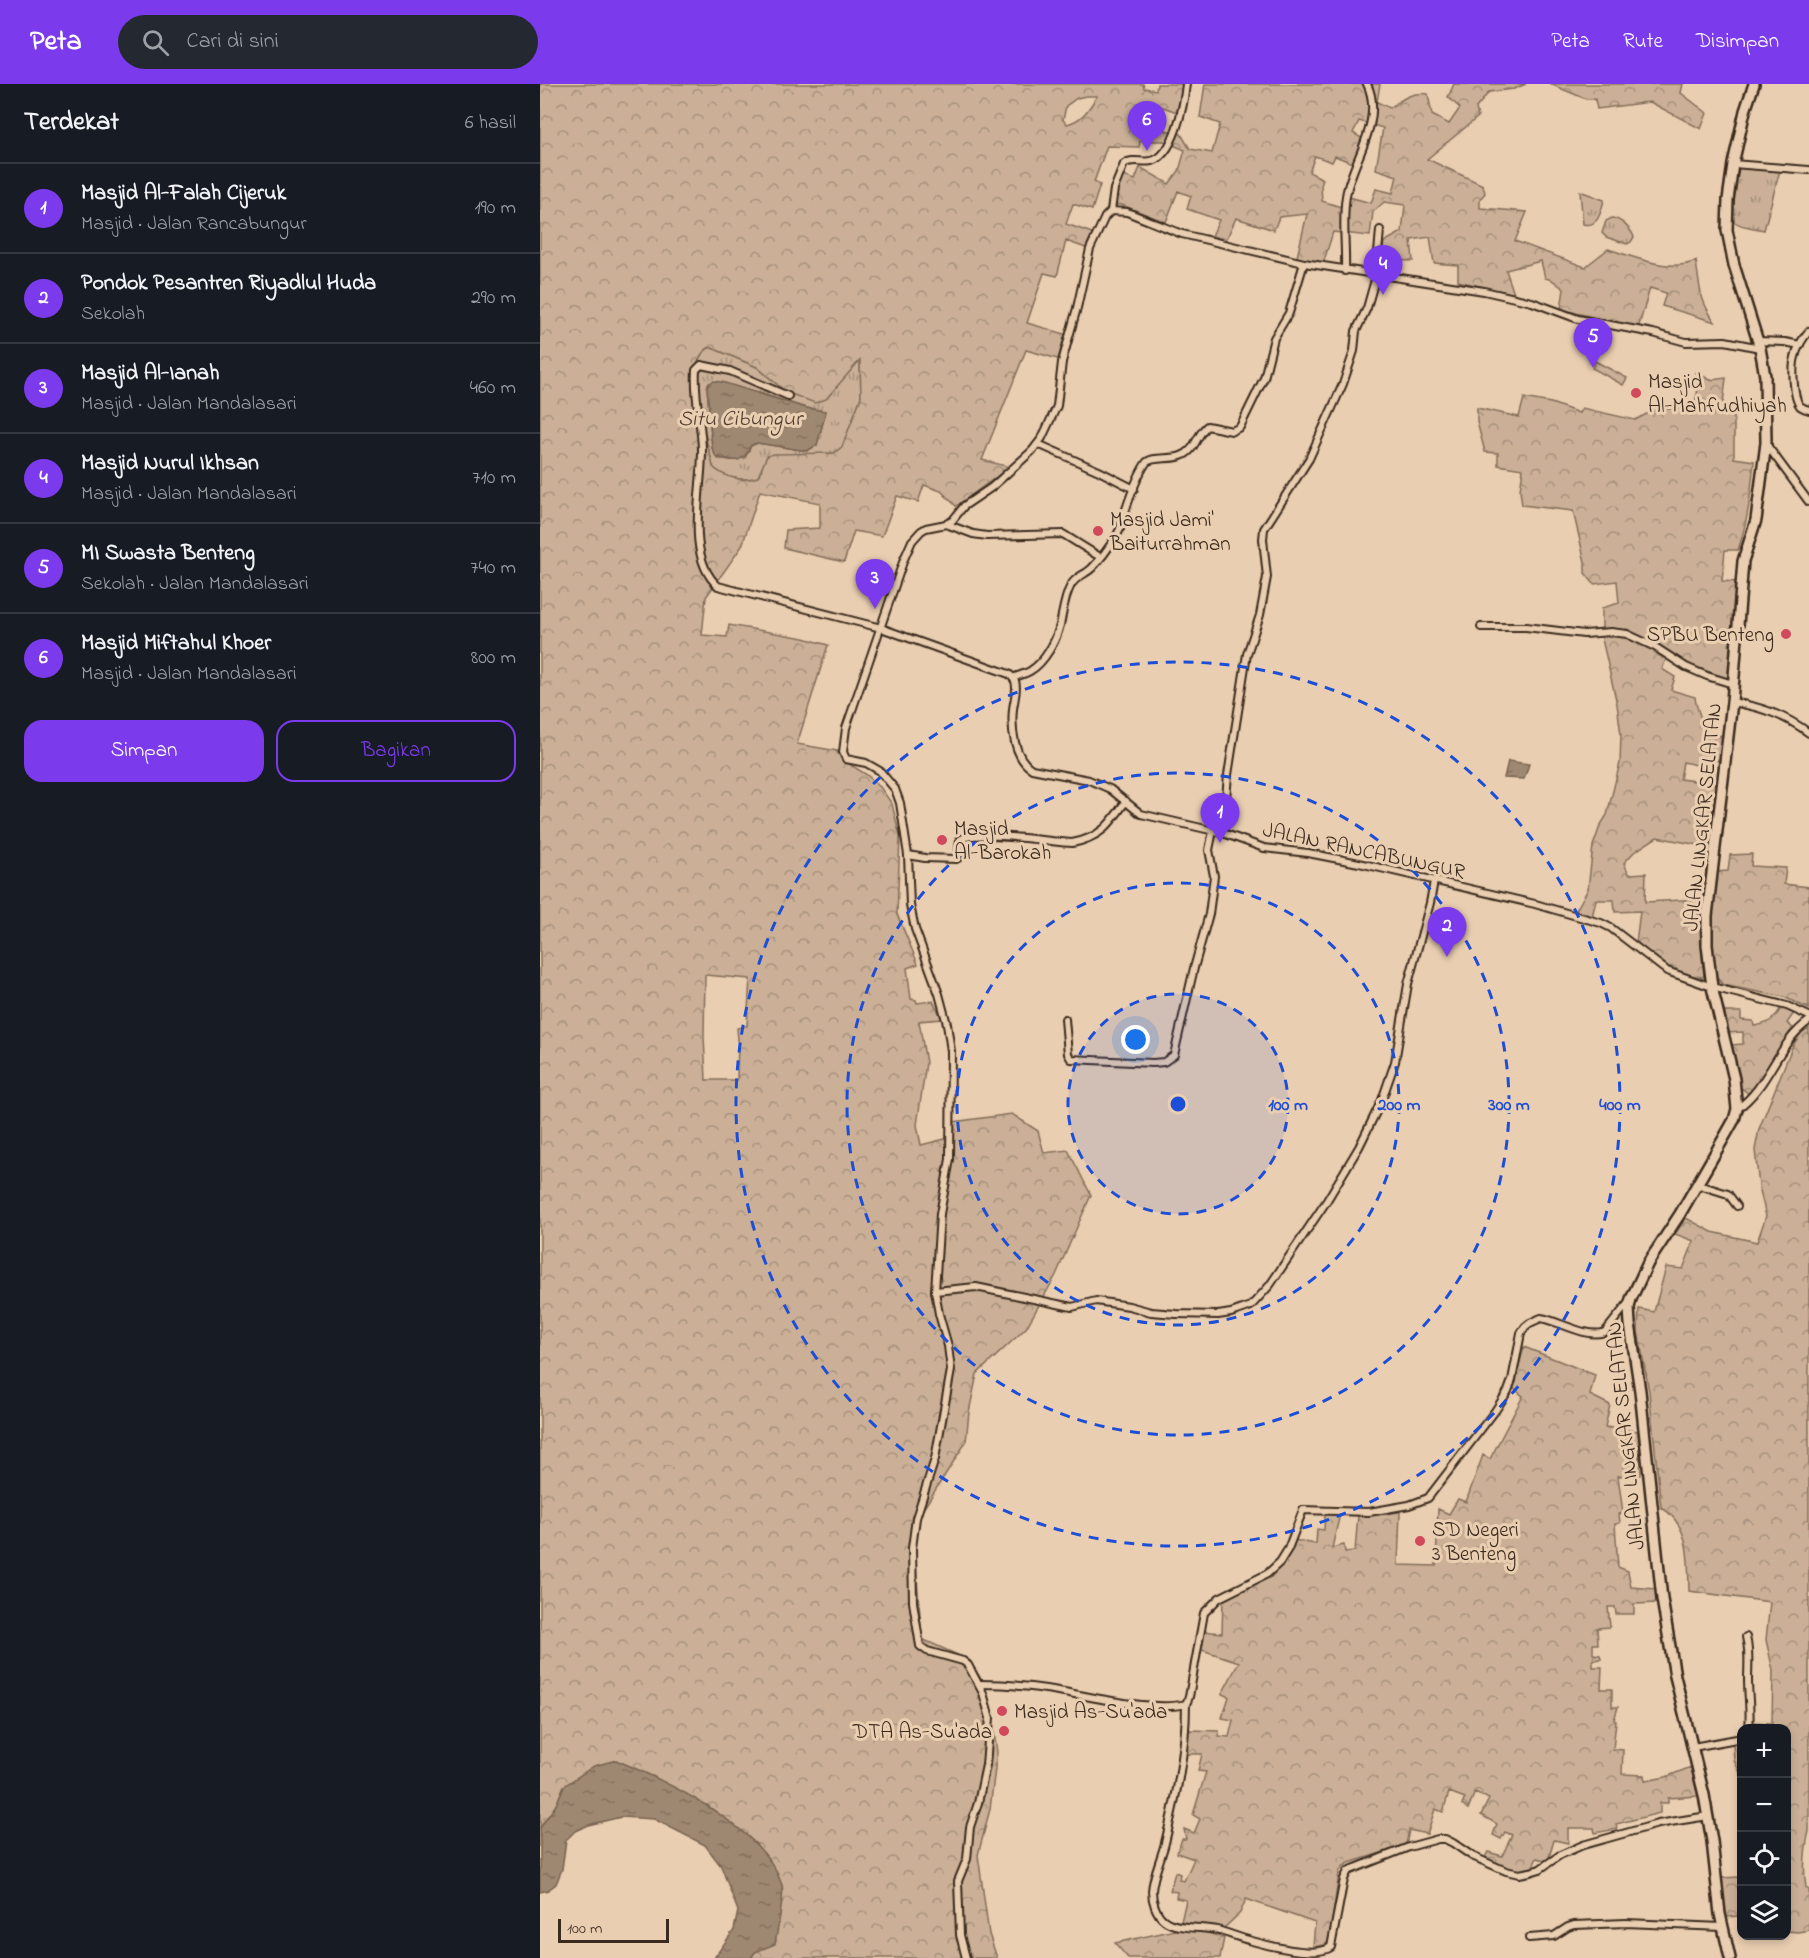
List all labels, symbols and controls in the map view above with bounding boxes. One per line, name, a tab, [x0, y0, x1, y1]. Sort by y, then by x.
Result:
search box	[118, 15, 538, 69]
text: Peta	[30, 22, 82, 63]
icon: search	[139, 26, 172, 59]
text: Cari di sini	[187, 26, 279, 58]
text: Peta	[1551, 27, 1590, 57]
text: Rute	[1623, 27, 1663, 57]
text: Disimpan	[1696, 27, 1779, 57]
pin: 6	[1128, 101, 1166, 151]
text: Terdekat	[24, 104, 119, 142]
text: 6 hasil	[465, 109, 516, 138]
text: Masjid Al-Falah Cijeruk	[81, 178, 286, 210]
text: 1	[40, 194, 47, 223]
text: 190 m	[474, 194, 516, 223]
text: Masjid · Jalan Rancabungur	[81, 210, 307, 239]
pin: 4	[1364, 246, 1402, 295]
text: Pondok Pesantren Riyadlul Huda	[81, 268, 376, 300]
text: 2	[39, 284, 48, 313]
text: 290 m	[471, 284, 516, 313]
text: Sekolah	[81, 300, 145, 329]
pin: 5	[1574, 318, 1612, 368]
text: Masjid Al-Ianah	[81, 358, 219, 390]
place label: Masjid Al-Mahfudhiyah	[1648, 368, 1787, 424]
text: 3	[39, 374, 48, 403]
text: 460 m	[470, 374, 516, 403]
marker: Masjid Al-Mahfudhiyah	[1629, 386, 1643, 400]
text: Masjid · Jalan Mandalasari	[81, 390, 297, 419]
water label: Situ Cibungur	[678, 404, 805, 436]
text: Masjid Nurul Ikhsan	[81, 448, 259, 480]
text: 4	[39, 464, 48, 493]
text: 710 m	[472, 464, 516, 493]
text: Masjid · Jalan Mandalasari	[81, 480, 297, 509]
place label: Masjid Jami' Baiturrahman	[1109, 506, 1231, 560]
marker: Masjid Jami' Baiturrahman	[1091, 524, 1105, 538]
text: MI Swasta Benteng	[81, 538, 255, 570]
text: 5	[38, 554, 49, 583]
text: 740 m	[470, 554, 516, 583]
pin: 3	[856, 560, 894, 609]
text: Sekolah · Jalan Mandalasari	[81, 570, 309, 599]
place label: SPBU Benteng	[1647, 621, 1774, 653]
marker: SPBU Benteng	[1779, 627, 1793, 641]
text: Masjid Miftahul Khoer	[81, 628, 271, 660]
text: 6	[39, 644, 48, 673]
text: 800 m	[471, 644, 516, 673]
text: Masjid · Jalan Mandalasari	[81, 660, 297, 689]
street label: JALAN LINGKAR SELATAN	[1677, 702, 1731, 933]
button: Simpan	[24, 720, 264, 782]
button: Bagikan	[276, 720, 516, 782]
pin: 1	[1200, 794, 1240, 843]
place label: Masjid Al-Barokah	[954, 815, 1051, 869]
street label: JALAN RANCABUNGUR	[1260, 816, 1468, 888]
marker: Masjid Al-Barokah	[935, 833, 949, 847]
pin: 2	[1428, 908, 1466, 957]
your location	[1121, 1025, 1150, 1054]
text: 100 m	[1268, 1093, 1308, 1119]
text: 200 m	[1377, 1093, 1421, 1119]
text: 300 m	[1487, 1093, 1530, 1119]
text: 400 m	[1599, 1093, 1641, 1119]
centre of rings	[1168, 1094, 1188, 1114]
street label: JALAN LINGKAR SELATAN	[1600, 1320, 1654, 1551]
place label: SD Negeri 3 Benteng	[1432, 1516, 1519, 1572]
marker: SD Negeri 3 Benteng	[1413, 1534, 1427, 1548]
place label: Masjid As-Su'ada	[1014, 1698, 1167, 1728]
marker: Masjid As-Su'ada	[995, 1704, 1009, 1718]
place label: DTA As-Su'ada	[852, 1718, 992, 1748]
marker: DTA As-Su'ada	[997, 1724, 1011, 1738]
map controls	[1737, 1724, 1791, 1940]
button: +	[1737, 1724, 1791, 1778]
button: −	[1737, 1778, 1791, 1832]
button: locate	[1737, 1832, 1791, 1886]
button: layers	[1737, 1886, 1791, 1940]
scale bar	[558, 1916, 669, 1944]
text: 100 m	[567, 1917, 602, 1941]

